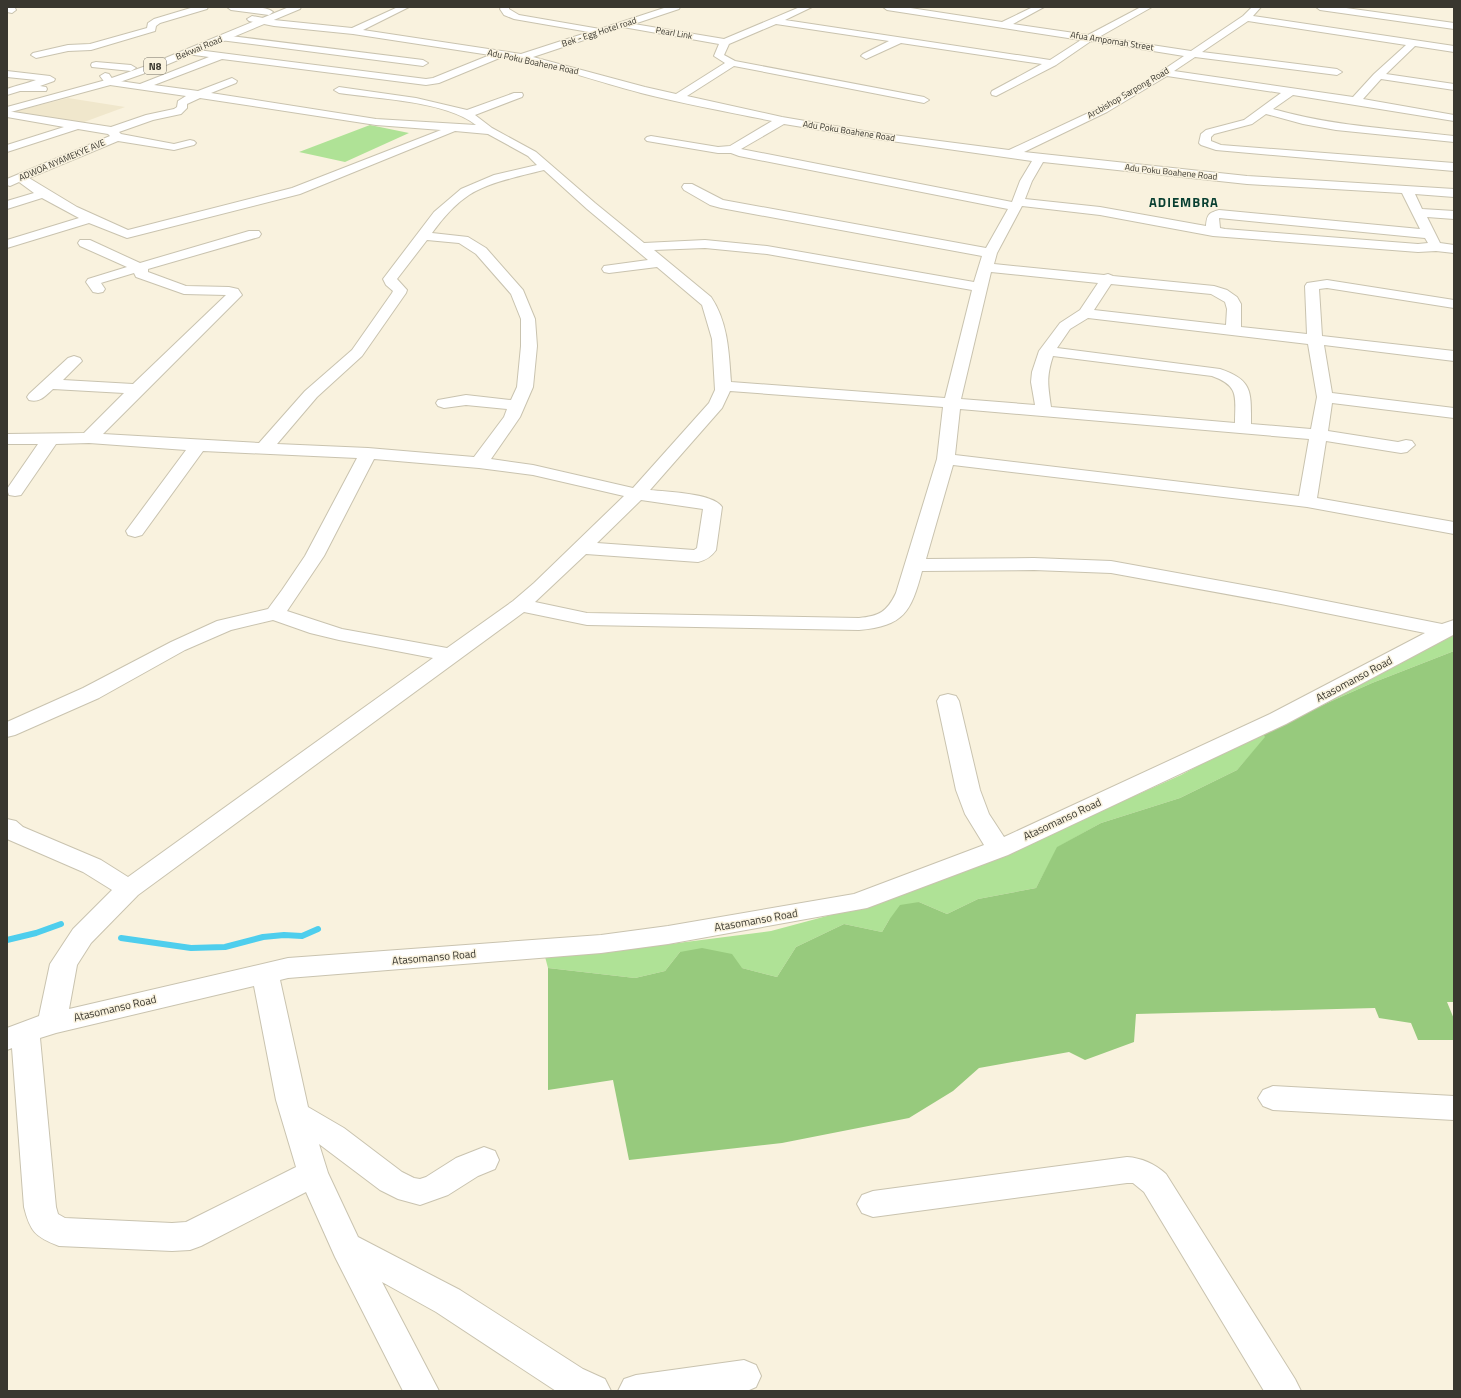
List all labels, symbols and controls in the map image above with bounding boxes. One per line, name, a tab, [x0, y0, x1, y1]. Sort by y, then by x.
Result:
street label: Bek - Egg Hotel road	[560, 13, 638, 50]
street label: Pearl Link	[655, 23, 694, 42]
street label: Afua Ampomah Street	[1070, 28, 1155, 54]
street label: Bekwai Road	[174, 32, 224, 63]
street label: Adu Poku Boahene Road	[486, 45, 580, 78]
road number: N8	[144, 58, 166, 74]
street label: Arcbishop Sarpong Road	[1084, 64, 1171, 121]
street label: Adu Poku Boahene Road	[802, 117, 896, 144]
street label: ADWOA NYAMEKYE AVE	[16, 135, 107, 184]
street label: Adu Poku Boahene Road	[1124, 160, 1218, 183]
district label: ADIEMBRA	[1149, 192, 1219, 212]
street label: Atasomanso Road	[1313, 652, 1395, 706]
street label: Atasomanso Road	[1020, 794, 1104, 844]
street label: Atasomanso Road	[713, 905, 799, 935]
street label: Atasomanso Road	[391, 945, 477, 969]
street label: Atasomanso Road	[72, 991, 158, 1025]

